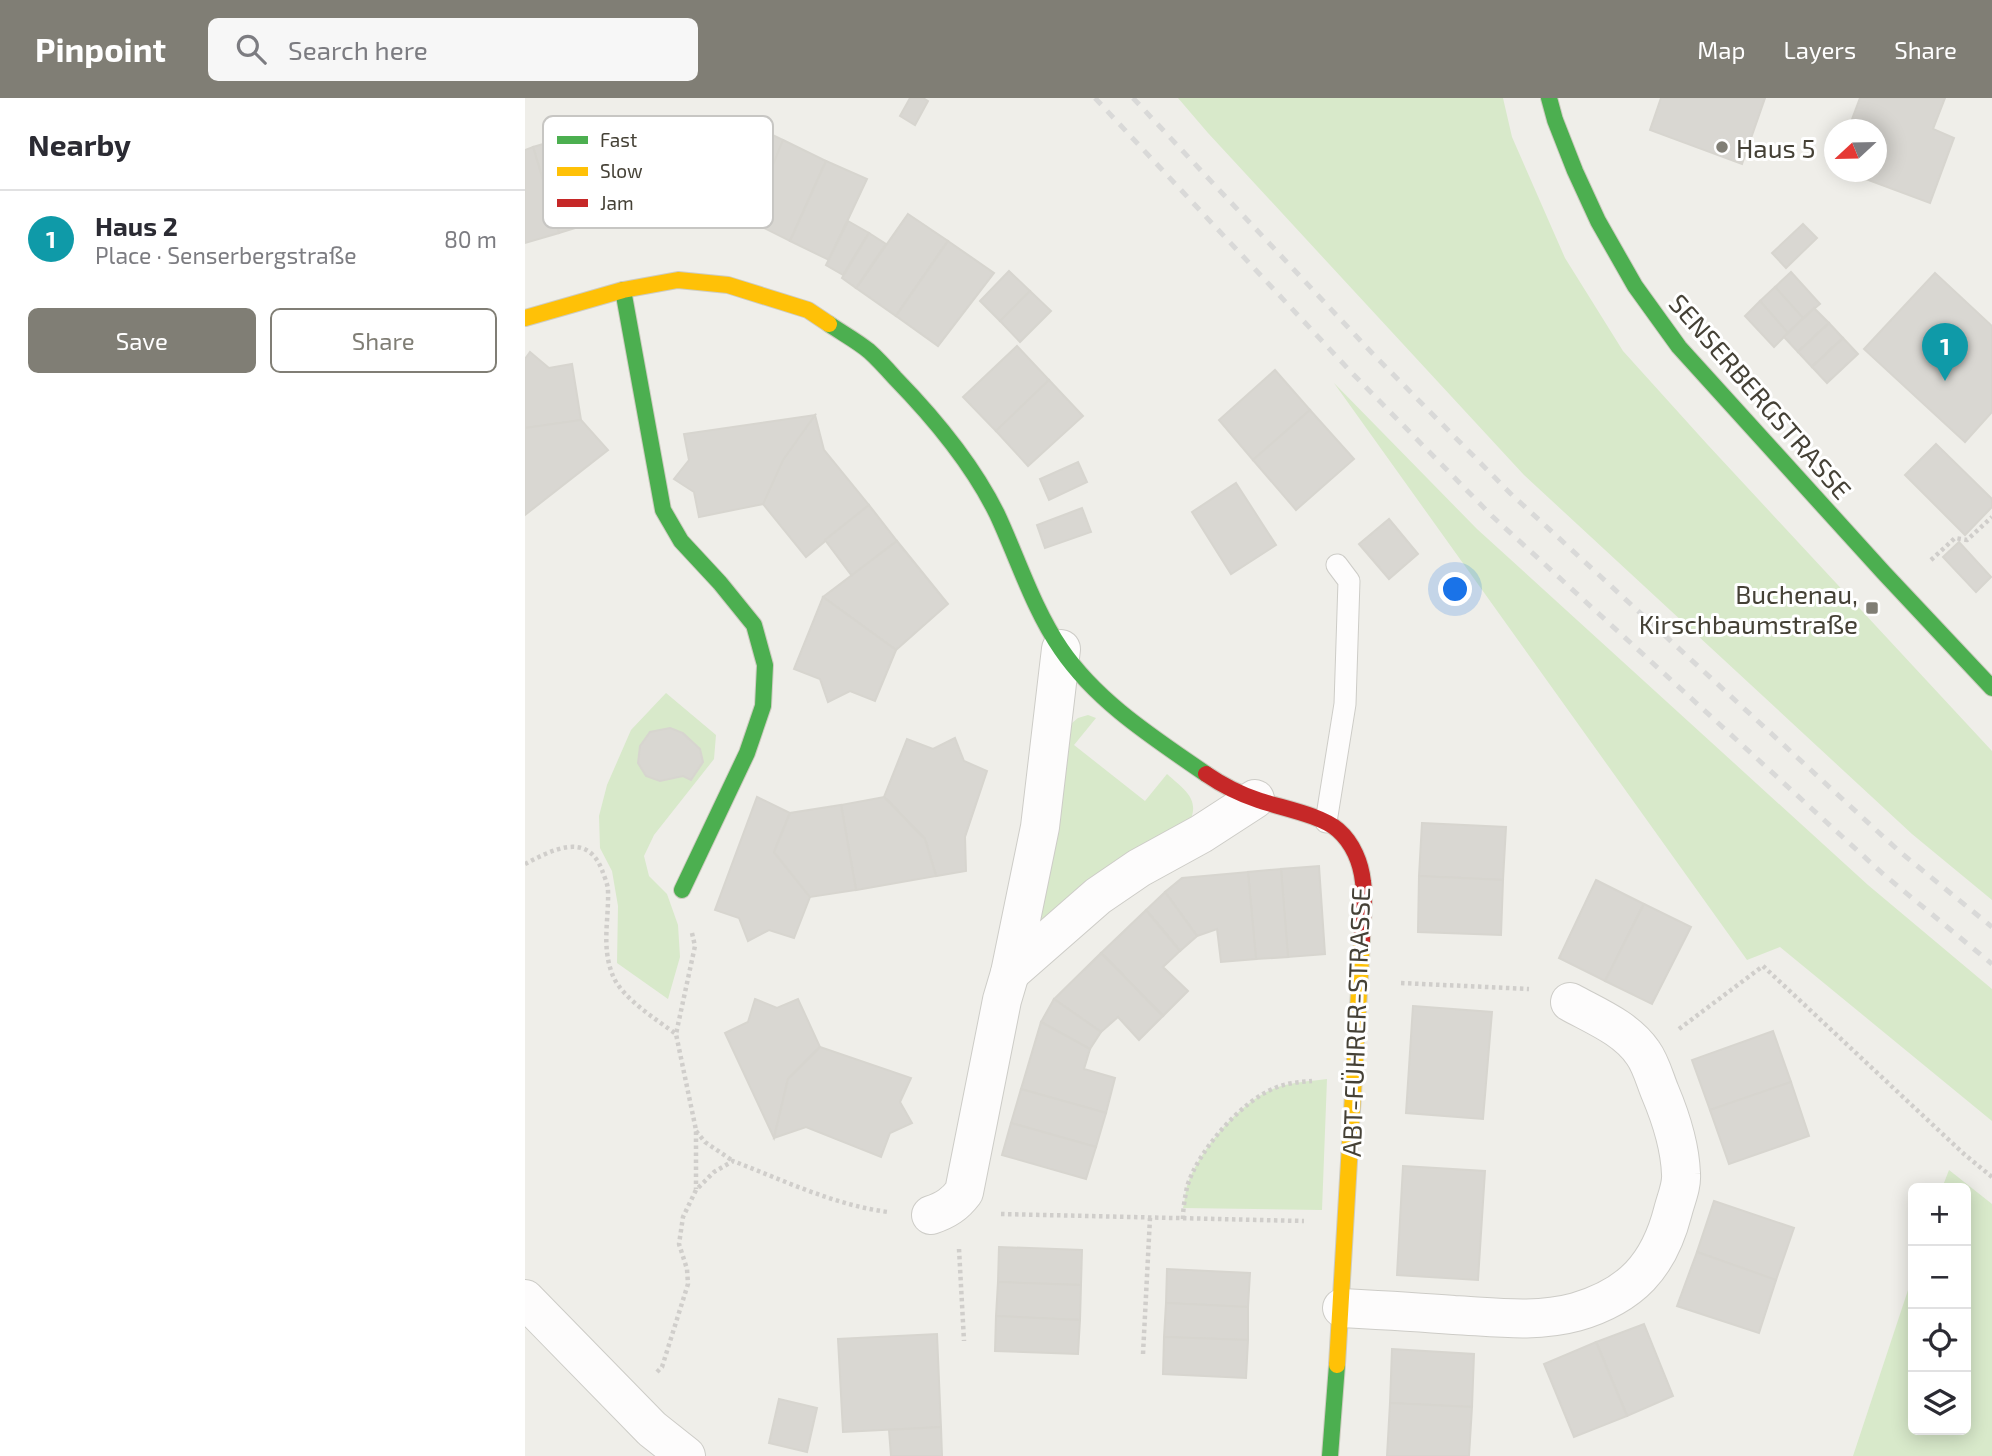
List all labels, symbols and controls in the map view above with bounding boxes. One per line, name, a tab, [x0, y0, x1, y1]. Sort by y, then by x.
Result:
search box	[208, 18, 698, 81]
text: Pinpoint	[35, 29, 166, 69]
icon: search	[232, 30, 270, 68]
text: Search here	[288, 34, 428, 65]
text: Map	[1697, 35, 1745, 64]
text: Layers	[1783, 35, 1856, 64]
text: Share	[1894, 35, 1957, 64]
legend	[543, 116, 773, 228]
north arrow	[1824, 119, 1887, 182]
text: Nearby	[28, 126, 131, 162]
text: Fast	[600, 128, 637, 151]
place label: Haus 5	[1736, 132, 1815, 163]
marker: Haus 5	[1714, 139, 1730, 155]
text: Slow	[600, 159, 643, 182]
text: Jam	[600, 191, 634, 214]
text: Haus 2	[95, 210, 178, 241]
text: 1	[46, 225, 56, 253]
text: 80 m	[444, 225, 497, 253]
text: Place · Senserbergstraße	[95, 241, 357, 269]
street label: SENSERBERGSTRASSE	[1664, 287, 1858, 505]
button: Save	[28, 308, 256, 373]
button: Share	[270, 308, 497, 373]
pin: 1	[1922, 323, 1968, 381]
your location	[1438, 572, 1472, 606]
place label: Buchenau, Kirschbaumstraße	[1639, 578, 1858, 639]
marker: Buchenau, Kirschbaumstraße	[1864, 600, 1880, 616]
street label: ABT-FÜHRER-STRASSE	[1335, 887, 1375, 1157]
map controls	[1908, 1183, 1971, 1435]
button: +	[1908, 1183, 1971, 1246]
button: −	[1908, 1246, 1971, 1309]
button: locate	[1908, 1309, 1971, 1372]
button: layers	[1908, 1372, 1971, 1435]

